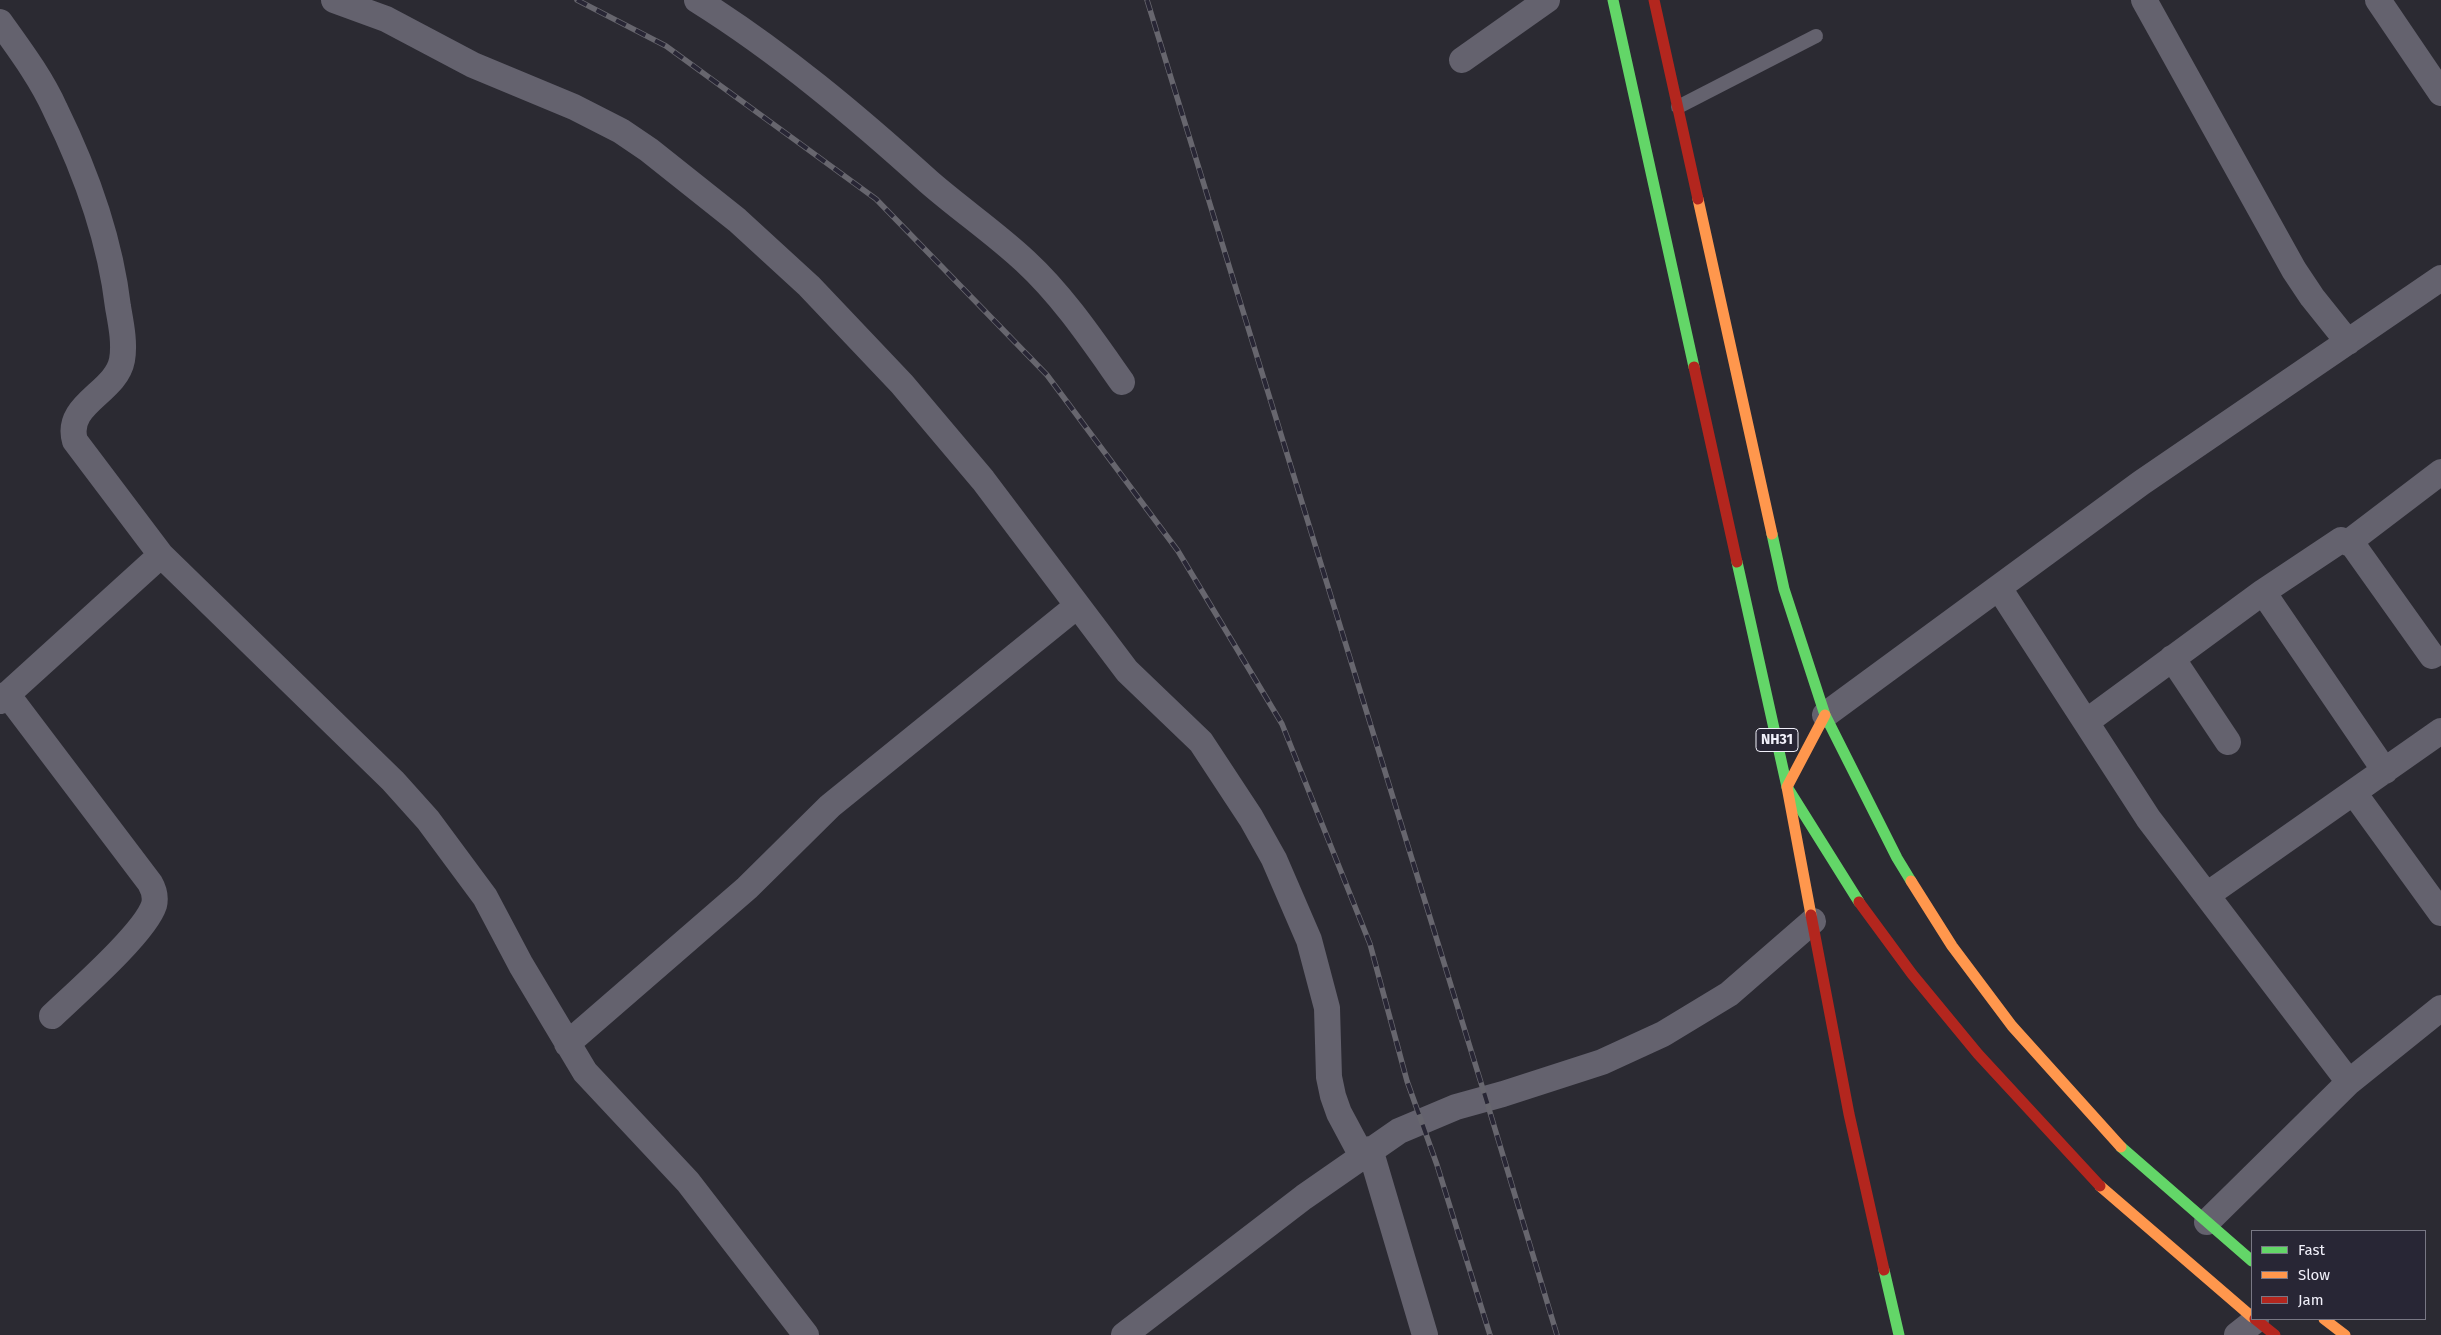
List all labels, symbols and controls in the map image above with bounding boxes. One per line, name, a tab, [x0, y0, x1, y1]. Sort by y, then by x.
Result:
road number: NH31	[1756, 728, 1798, 752]
legend	[2251, 1230, 2426, 1320]
text: Fast	[2298, 1241, 2325, 1259]
text: Slow	[2298, 1266, 2330, 1284]
text: Jam	[2298, 1291, 2324, 1309]

